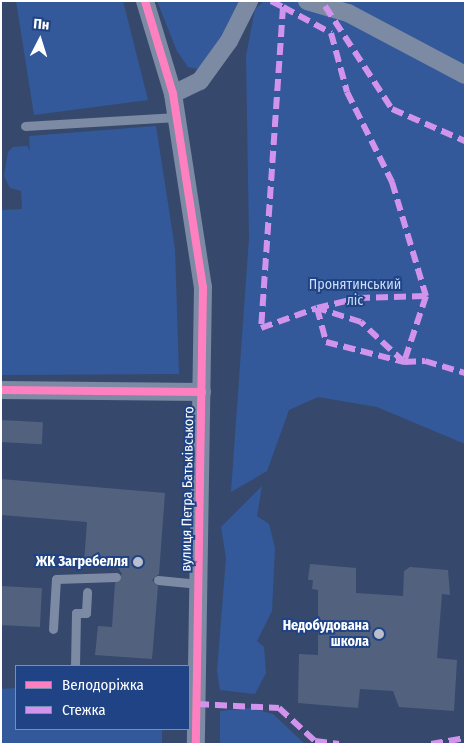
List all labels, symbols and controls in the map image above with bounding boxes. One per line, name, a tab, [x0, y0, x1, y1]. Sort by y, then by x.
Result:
north arrow	[15, 15, 65, 65]
text: Пн	[33, 15, 50, 34]
park label: Пронятинський ліс	[309, 277, 401, 310]
street label: вулиця Петра Батьківського	[178, 406, 198, 572]
place label: ЖК Загребелля	[36, 554, 128, 570]
marker: ЖК Загребелля	[132, 556, 144, 568]
place label: Недобудована школа	[283, 618, 369, 650]
marker: Недобудована школа	[373, 628, 385, 640]
legend	[15, 665, 190, 730]
text: Велодоріжка	[62, 676, 144, 694]
text: Стежка	[62, 701, 106, 719]

